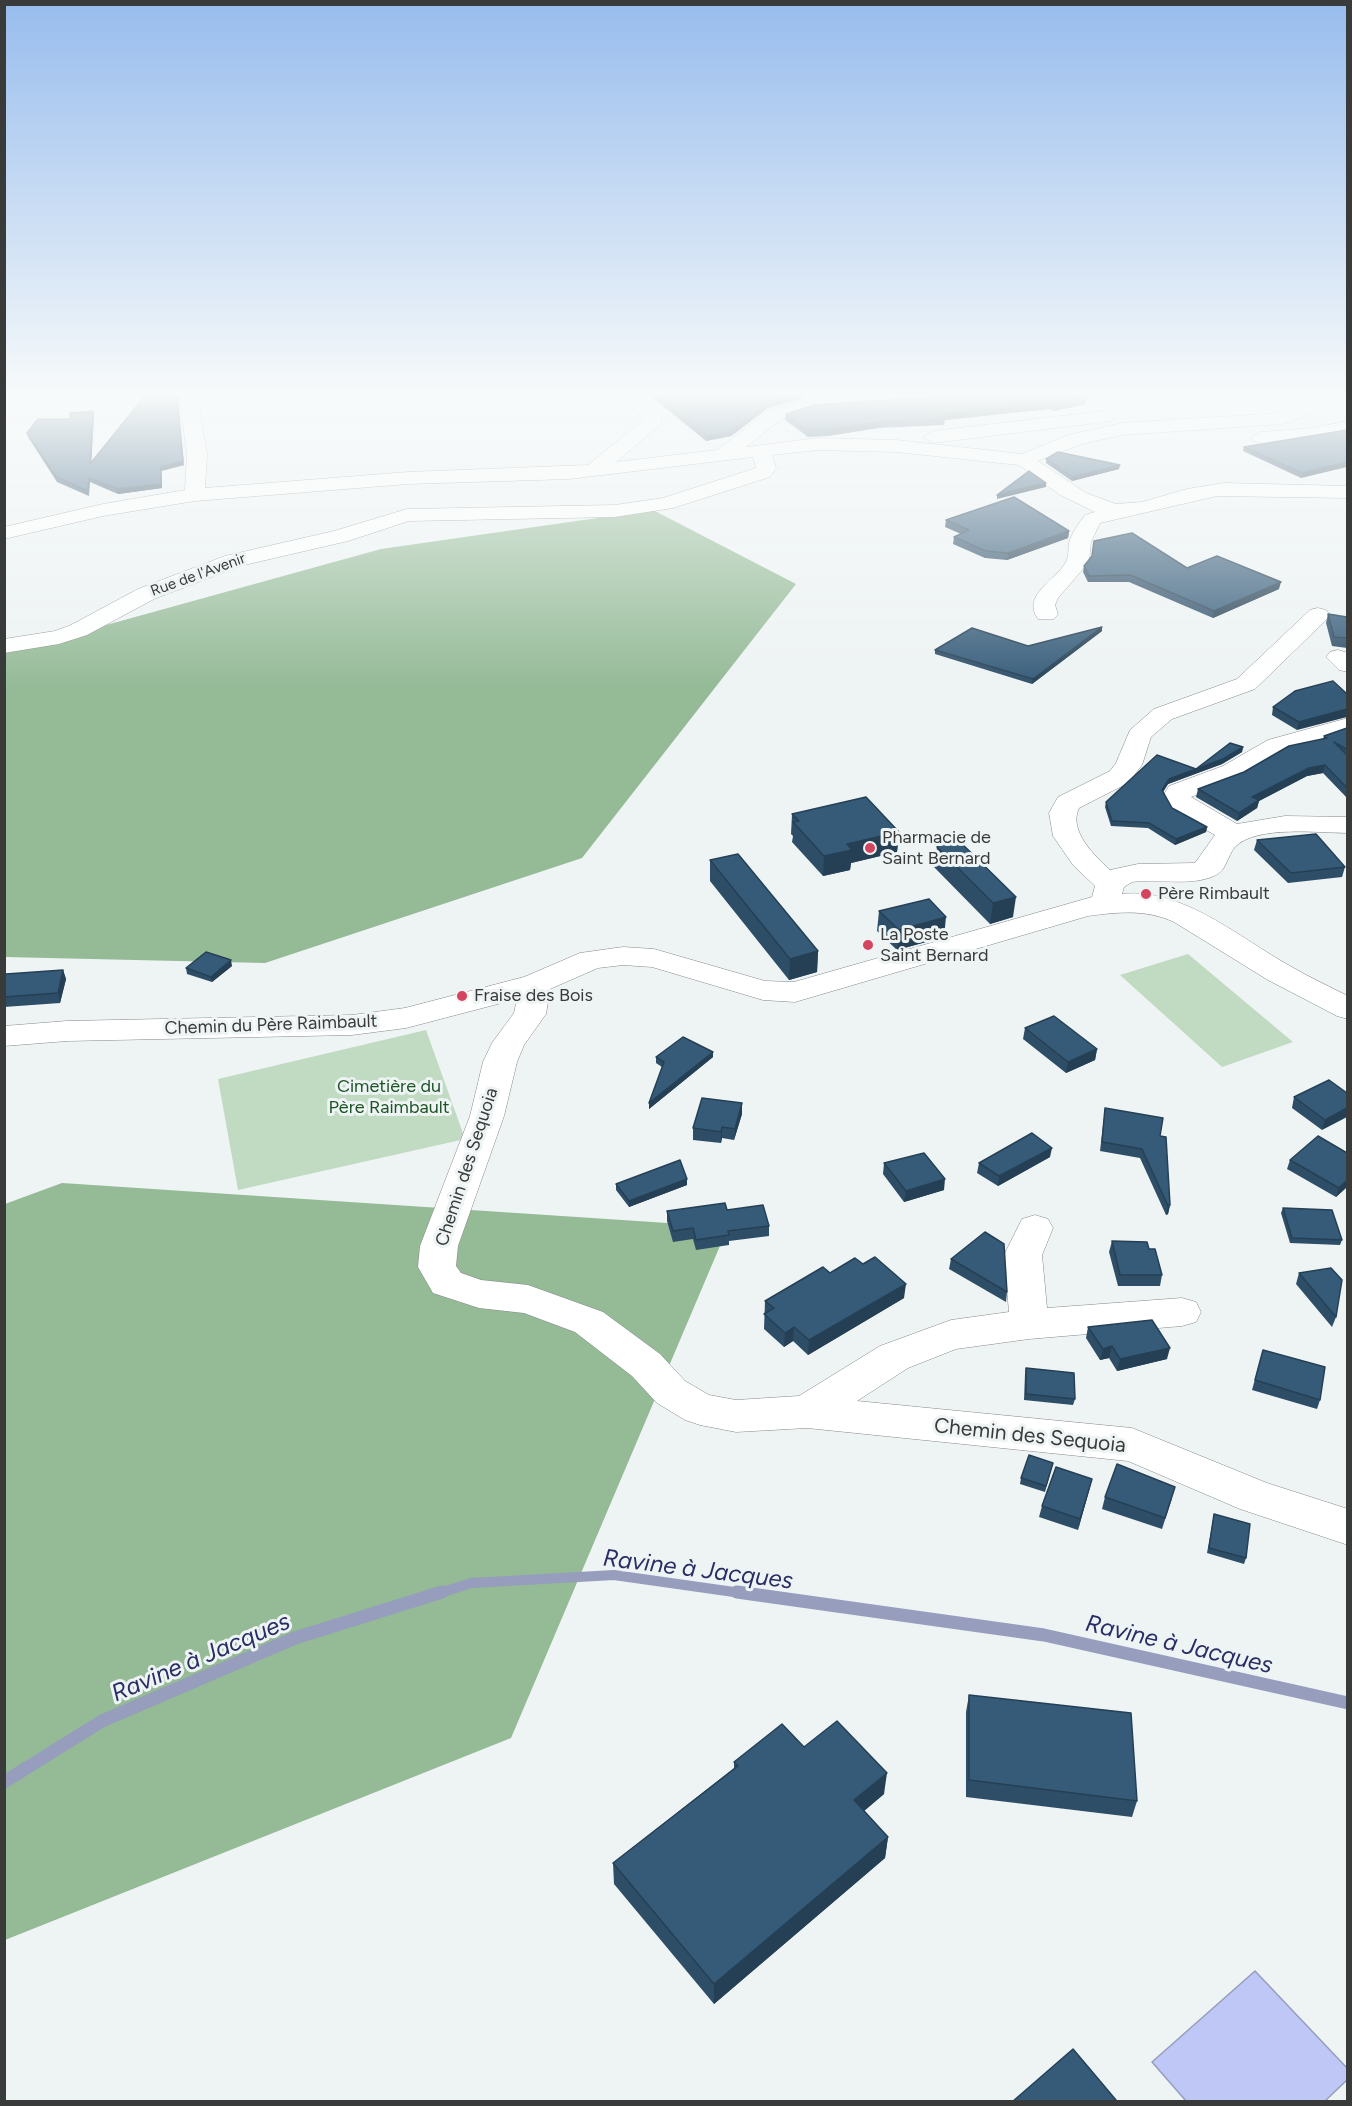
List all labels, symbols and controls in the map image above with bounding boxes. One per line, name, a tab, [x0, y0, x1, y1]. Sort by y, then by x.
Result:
street label: Rue de l'Avenir	[148, 550, 248, 600]
place label: Pharmacie de Saint Bernard	[882, 827, 991, 870]
marker: Pharmacie de Saint Bernard	[863, 841, 877, 855]
place label: Père Rimbault	[1158, 883, 1270, 905]
marker: Père Rimbault	[1139, 887, 1153, 901]
place label: La Poste Saint Bernard	[880, 924, 988, 966]
marker: La Poste Saint Bernard	[861, 938, 875, 952]
place label: Fraise des Bois	[474, 985, 593, 1007]
marker: Fraise des Bois	[455, 989, 469, 1003]
street label: Chemin du Père Raimbault	[164, 1010, 378, 1040]
park label: Cimetière du Père Raimbault	[329, 1076, 449, 1118]
street label: Chemin des Sequoia	[431, 1085, 503, 1249]
street label: Chemin des Sequoia	[933, 1413, 1127, 1459]
water label: Ravine à Jacques	[601, 1544, 795, 1596]
water label: Ravine à Jacques	[107, 1607, 295, 1709]
water label: Ravine à Jacques	[1083, 1609, 1275, 1681]

